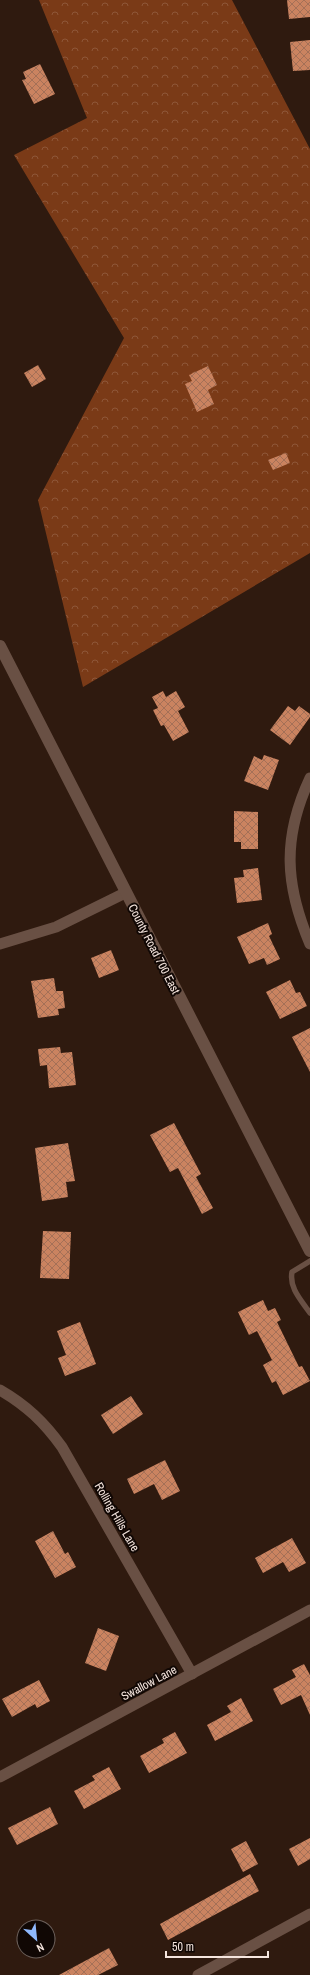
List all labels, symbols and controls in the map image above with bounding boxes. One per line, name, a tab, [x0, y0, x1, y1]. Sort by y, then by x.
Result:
street label: County Road 700 East	[124, 901, 184, 997]
street label: Rolling Hills Lane	[91, 1480, 143, 1554]
street label: Swallow Lane	[118, 1662, 180, 1704]
north arrow	[16, 1919, 56, 1959]
scale bar	[166, 1933, 268, 1959]
text: 50 m	[172, 1939, 194, 1955]
text: N	[34, 1940, 47, 1956]

